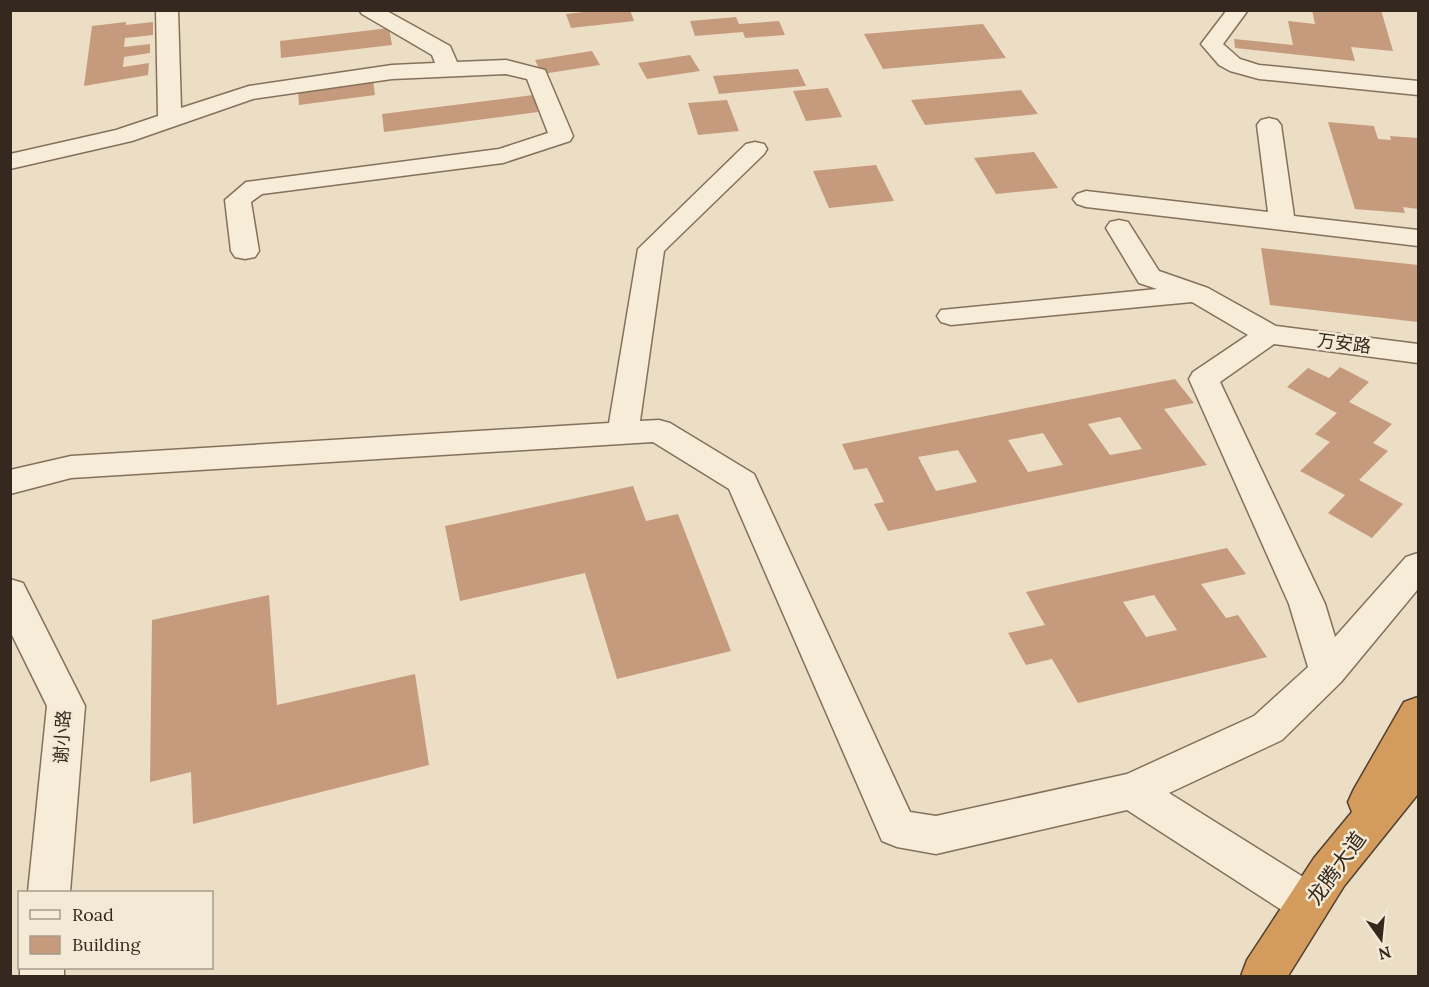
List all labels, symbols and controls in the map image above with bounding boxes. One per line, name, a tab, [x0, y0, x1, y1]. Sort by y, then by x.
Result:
street label: 万安路	[1316, 328, 1372, 358]
street label: 谢小路	[49, 709, 75, 765]
street label: 龙腾大道	[1300, 826, 1372, 910]
legend	[18, 891, 213, 969]
text: Road	[72, 903, 114, 926]
north arrow	[1351, 909, 1411, 969]
text: Building	[72, 933, 142, 956]
text: N	[1376, 942, 1393, 965]

